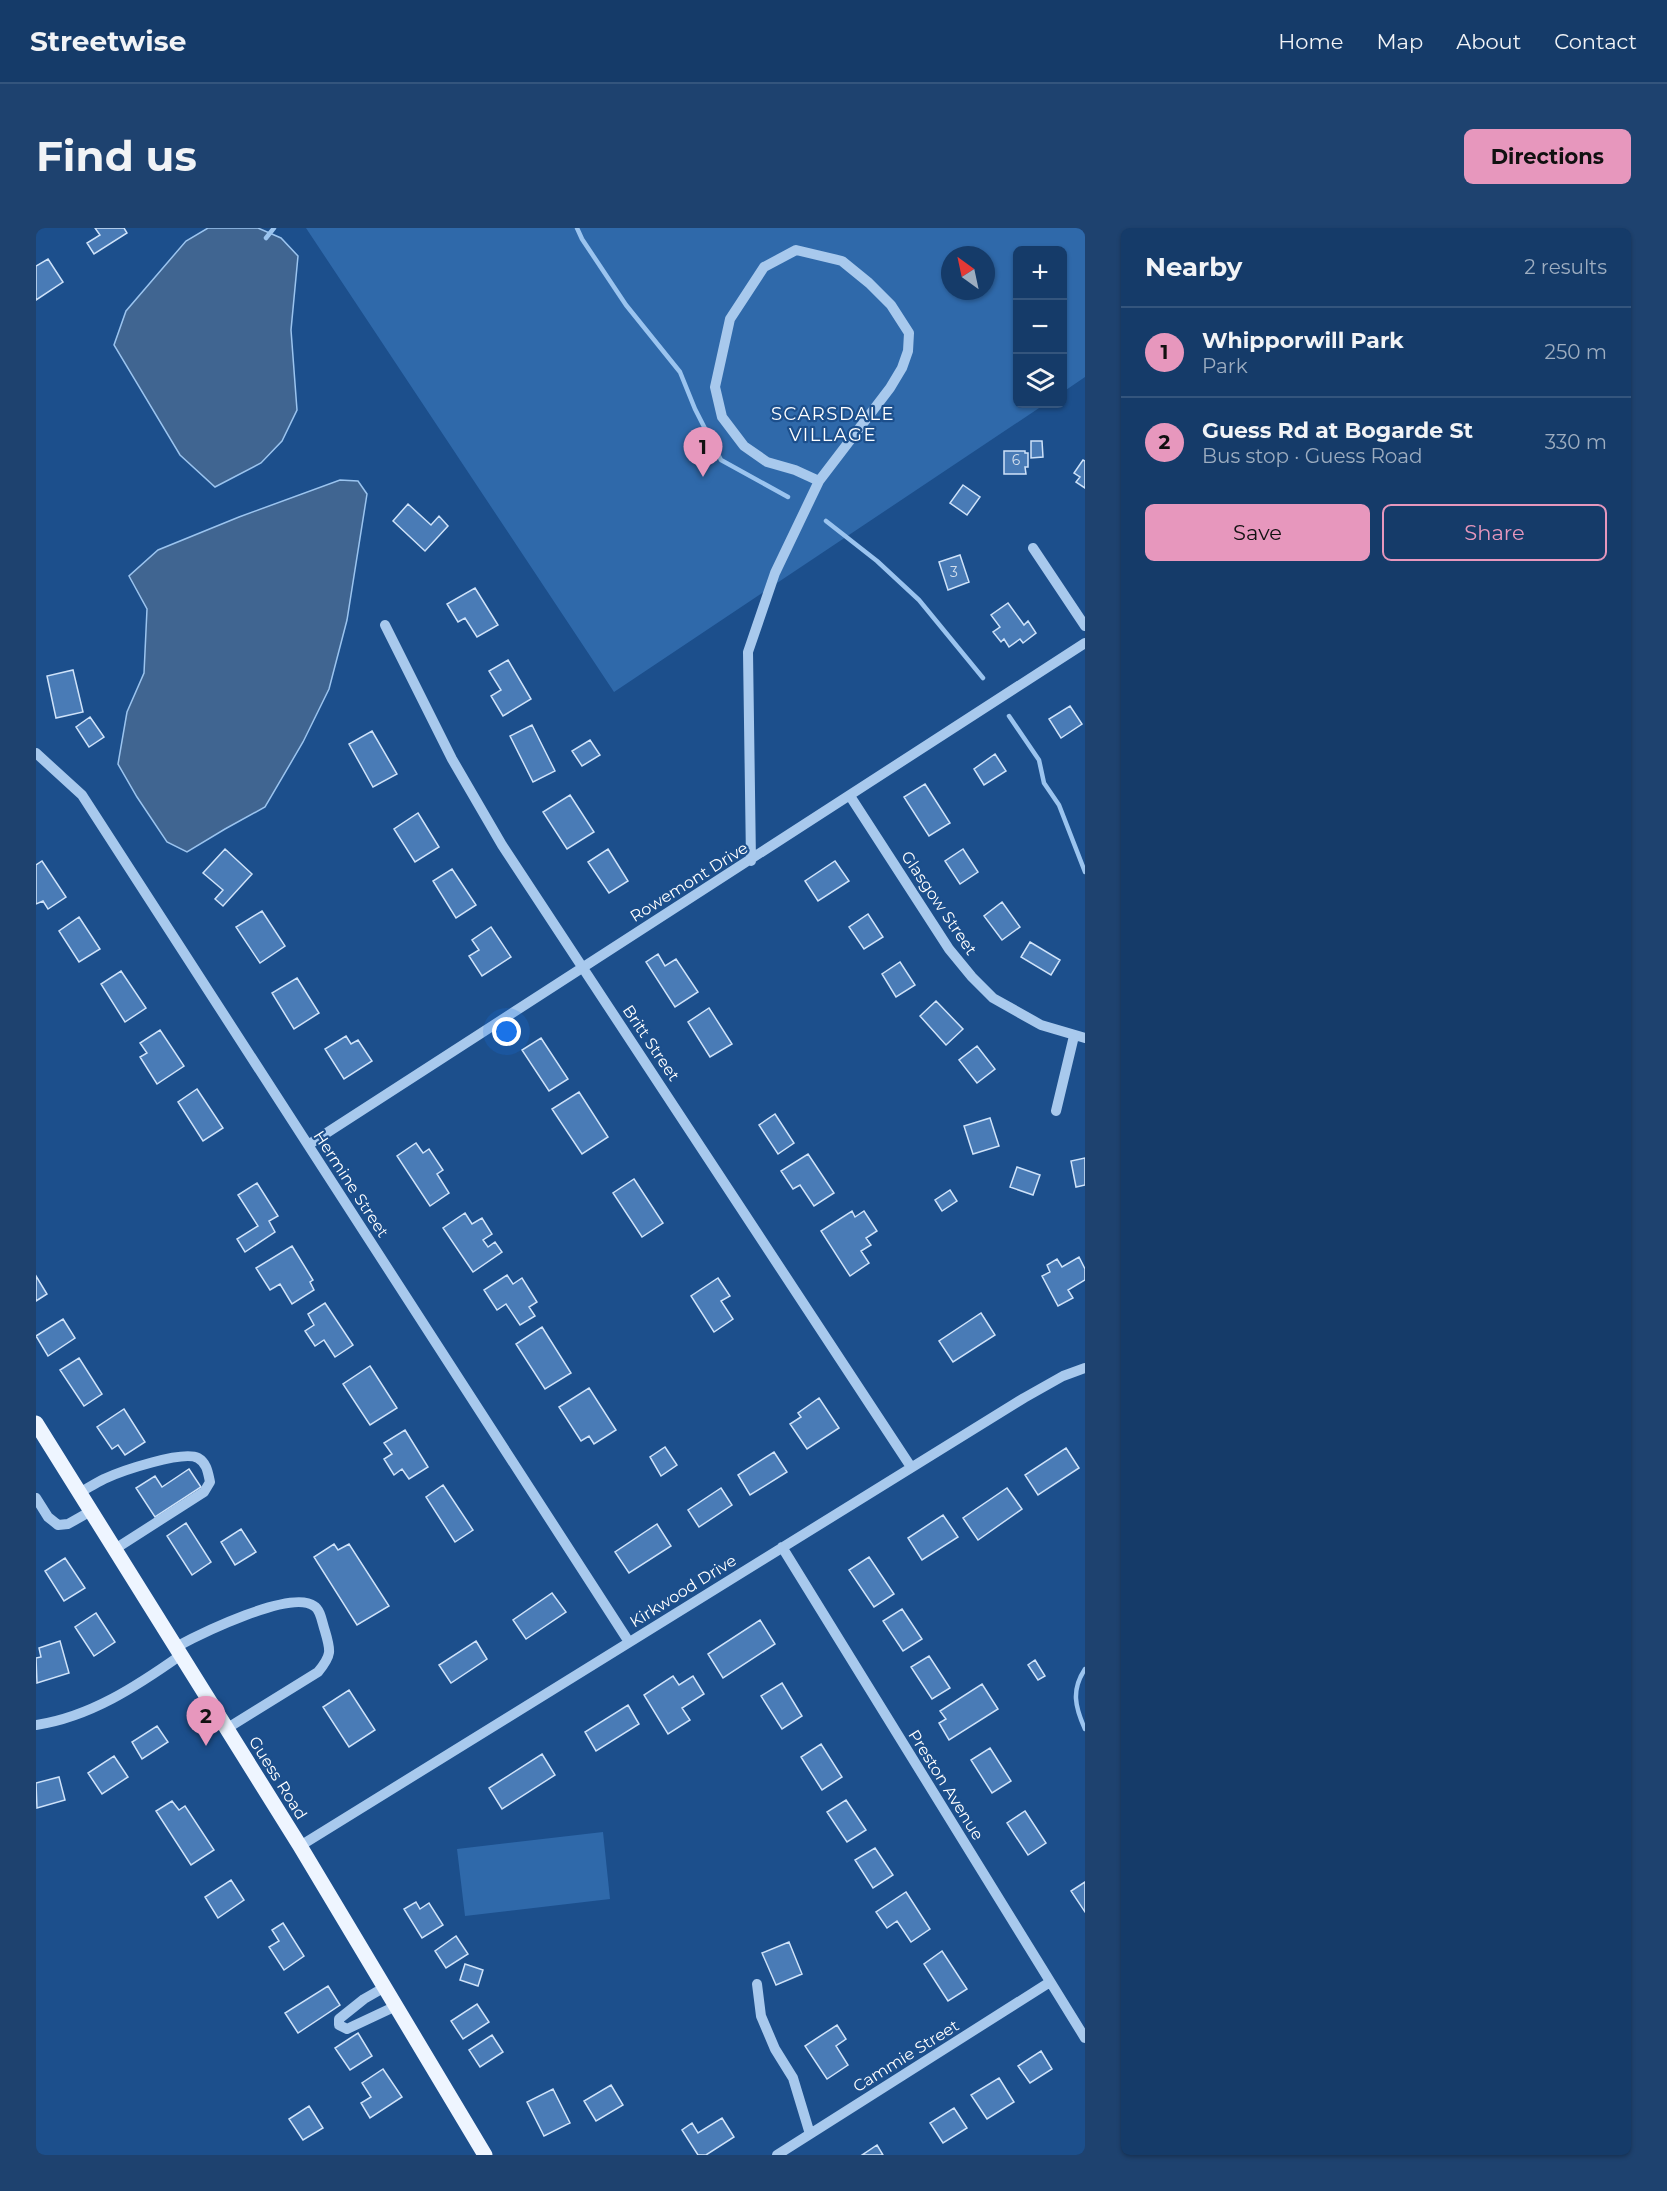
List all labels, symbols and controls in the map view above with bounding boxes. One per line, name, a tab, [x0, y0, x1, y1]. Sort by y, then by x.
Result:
text: Streetwise	[30, 24, 186, 58]
text: Home	[1278, 29, 1343, 54]
text: Map	[1376, 29, 1423, 54]
text: About	[1456, 29, 1521, 54]
text: Contact	[1554, 29, 1637, 54]
button: Directions	[1464, 129, 1631, 184]
text: Find us	[36, 130, 197, 182]
north arrow	[941, 246, 995, 300]
map controls	[1013, 246, 1067, 408]
button: +	[1013, 246, 1067, 300]
text: Nearby	[1145, 251, 1242, 283]
text: 2 results	[1524, 255, 1607, 279]
button: −	[1013, 300, 1067, 354]
text: Whipporwill Park	[1202, 327, 1404, 354]
text: 1	[1161, 340, 1168, 364]
text: 250 m	[1545, 340, 1607, 364]
button: layers	[1013, 354, 1067, 408]
text: Park	[1202, 354, 1248, 378]
district label: SCARSDALE VILLAGE	[771, 403, 895, 446]
text: Guess Rd at Bogarde St	[1202, 417, 1473, 444]
pin: 1	[684, 428, 722, 477]
text: 2	[1159, 430, 1170, 454]
text: 330 m	[1545, 430, 1607, 454]
text: Bus stop · Guess Road	[1202, 444, 1423, 468]
house number: 6	[1012, 451, 1021, 469]
button: Save	[1145, 504, 1370, 561]
button: Share	[1382, 504, 1607, 561]
house number: 3	[950, 563, 958, 581]
street label: Rowemont Drive	[627, 838, 751, 926]
street label: Glasgow Street	[897, 847, 981, 959]
street label: Britt Street	[619, 1001, 684, 1085]
your location	[492, 1017, 521, 1046]
street label: Hermine Street	[309, 1127, 393, 1241]
street label: Kirkwood Drive	[626, 1551, 740, 1631]
pin: 2	[186, 1696, 226, 1746]
street label: Preston Avenue	[904, 1726, 988, 1844]
street label: Guess Road	[245, 1733, 311, 1823]
street label: Cammie Street	[850, 2016, 963, 2096]

